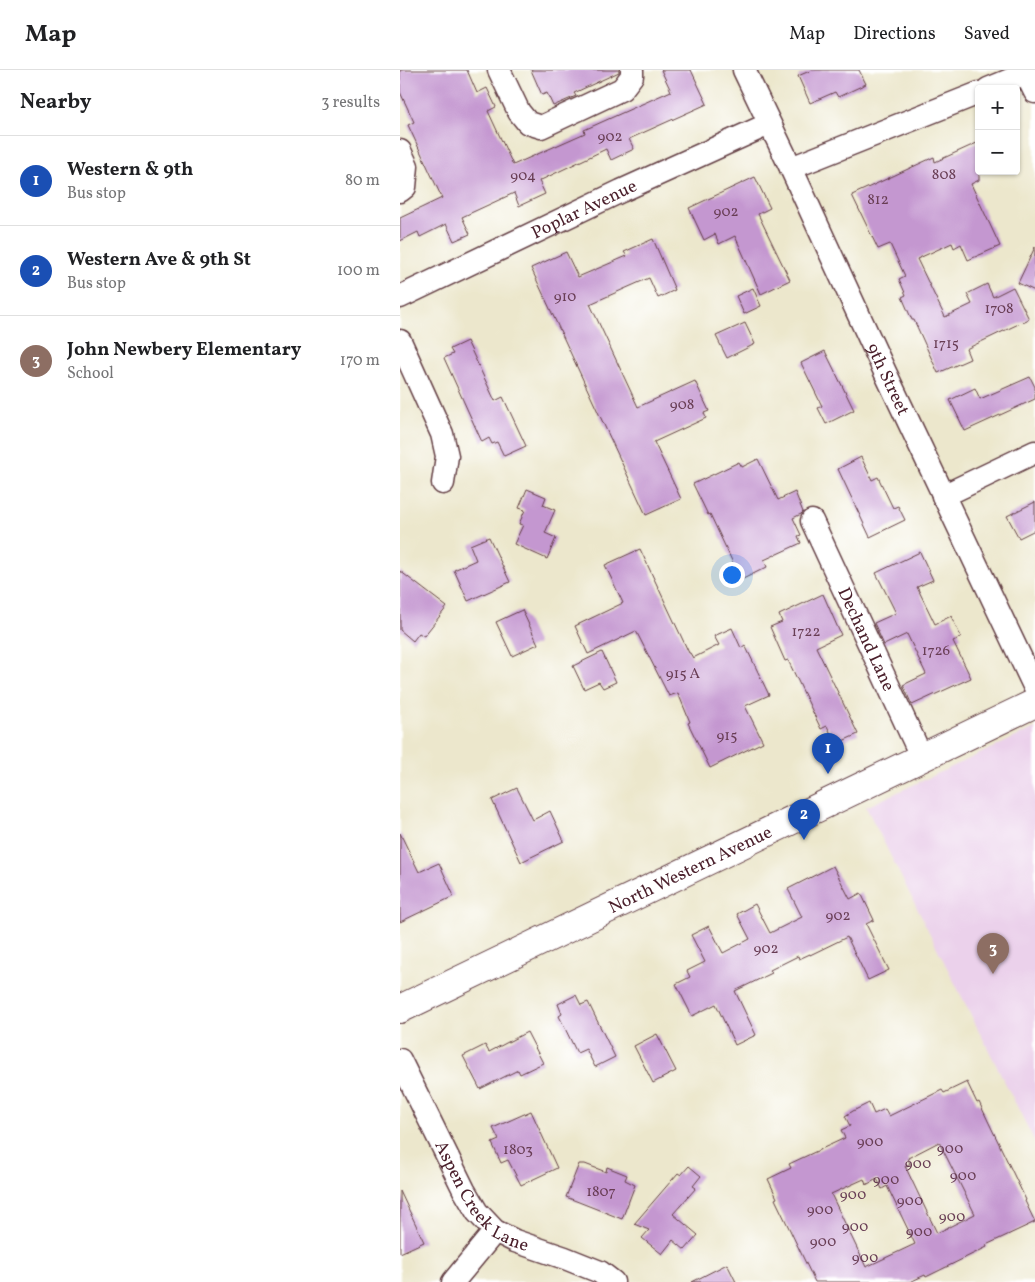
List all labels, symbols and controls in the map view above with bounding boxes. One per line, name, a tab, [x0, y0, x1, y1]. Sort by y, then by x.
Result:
text: Map	[25, 18, 76, 52]
text: Map	[789, 22, 825, 47]
text: Directions	[853, 22, 936, 47]
text: Saved	[964, 22, 1010, 47]
map controls	[975, 85, 1020, 175]
button: +	[975, 85, 1020, 130]
text: Nearby	[20, 88, 91, 117]
text: 3 results	[321, 92, 380, 114]
house number: 902	[597, 127, 623, 148]
button: −	[975, 130, 1020, 175]
text: Western & 9th	[67, 157, 193, 183]
house number: 808	[932, 165, 956, 186]
house number: 904	[510, 166, 536, 187]
text: 1	[33, 170, 39, 192]
text: 80 m	[345, 170, 380, 192]
street label: Poplar Avenue	[528, 174, 641, 246]
text: Bus stop	[67, 183, 126, 205]
house number: 812	[867, 190, 889, 211]
house number: 902	[713, 202, 739, 223]
text: Western Ave & 9th St	[67, 247, 251, 273]
text: 2	[32, 260, 40, 282]
text: 100 m	[337, 260, 380, 282]
text: Bus stop	[67, 273, 126, 295]
house number: 910	[554, 287, 576, 308]
house number: 1708	[984, 299, 1014, 320]
house number: 1715	[933, 334, 959, 355]
text: John Newbery Elementary	[67, 337, 301, 363]
street label: 9th Street	[859, 339, 915, 420]
text: 3	[32, 350, 40, 372]
text: 170 m	[340, 350, 380, 372]
text: School	[67, 363, 114, 385]
house number: 908	[670, 395, 694, 416]
your location	[719, 562, 745, 588]
street label: Dechand Lane	[830, 584, 900, 696]
house number: 1722	[792, 622, 820, 643]
house number: 1726	[922, 641, 950, 662]
house number: 915 A	[666, 664, 701, 685]
house number: 915	[717, 726, 737, 747]
pin: 1	[812, 733, 844, 774]
pin: 2	[788, 799, 820, 840]
street label: North Western Avenue	[605, 820, 777, 921]
house number: 902	[825, 906, 851, 927]
pin: 3	[977, 933, 1009, 974]
house number: 902	[753, 939, 779, 960]
house number: 900	[857, 1132, 883, 1153]
street label: Aspen Creek Lane	[428, 1137, 532, 1259]
house number: 900	[937, 1139, 963, 1160]
house number: 1803	[503, 1140, 533, 1161]
house number: 900	[905, 1154, 931, 1175]
house number: 900	[950, 1166, 976, 1187]
house number: 900	[873, 1170, 899, 1191]
house number: 1807	[586, 1182, 616, 1203]
house number: 900	[840, 1185, 866, 1206]
house number: 900	[897, 1191, 923, 1212]
house number: 900	[807, 1200, 833, 1221]
house number: 900	[939, 1207, 965, 1228]
house number: 900	[842, 1217, 868, 1238]
house number: 900	[906, 1222, 932, 1243]
house number: 900	[810, 1232, 836, 1253]
house number: 900	[852, 1248, 878, 1269]

